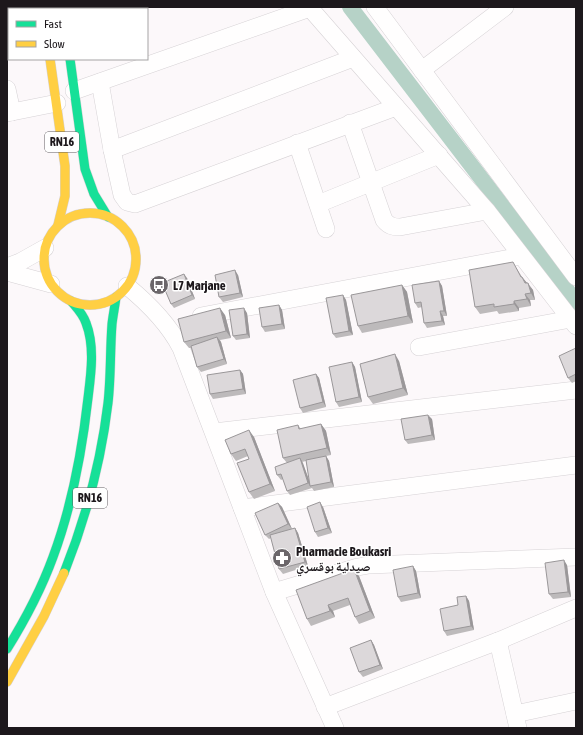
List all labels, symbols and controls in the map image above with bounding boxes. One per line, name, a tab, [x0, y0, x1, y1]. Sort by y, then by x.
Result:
legend	[8, 8, 148, 60]
text: Fast	[44, 17, 62, 31]
text: Slow	[44, 37, 65, 51]
road number: RN16	[45, 132, 79, 152]
bus stop icon: L7 Marjane	[148, 274, 170, 296]
place label: L7 Marjane	[173, 278, 226, 293]
road number: RN16	[73, 488, 107, 508]
place label: Pharmacie Boukasri صيدلية بوقسري	[296, 544, 391, 577]
pharmacy icon: Pharmacie Boukasri صيدلية بوقسري	[271, 547, 293, 569]

